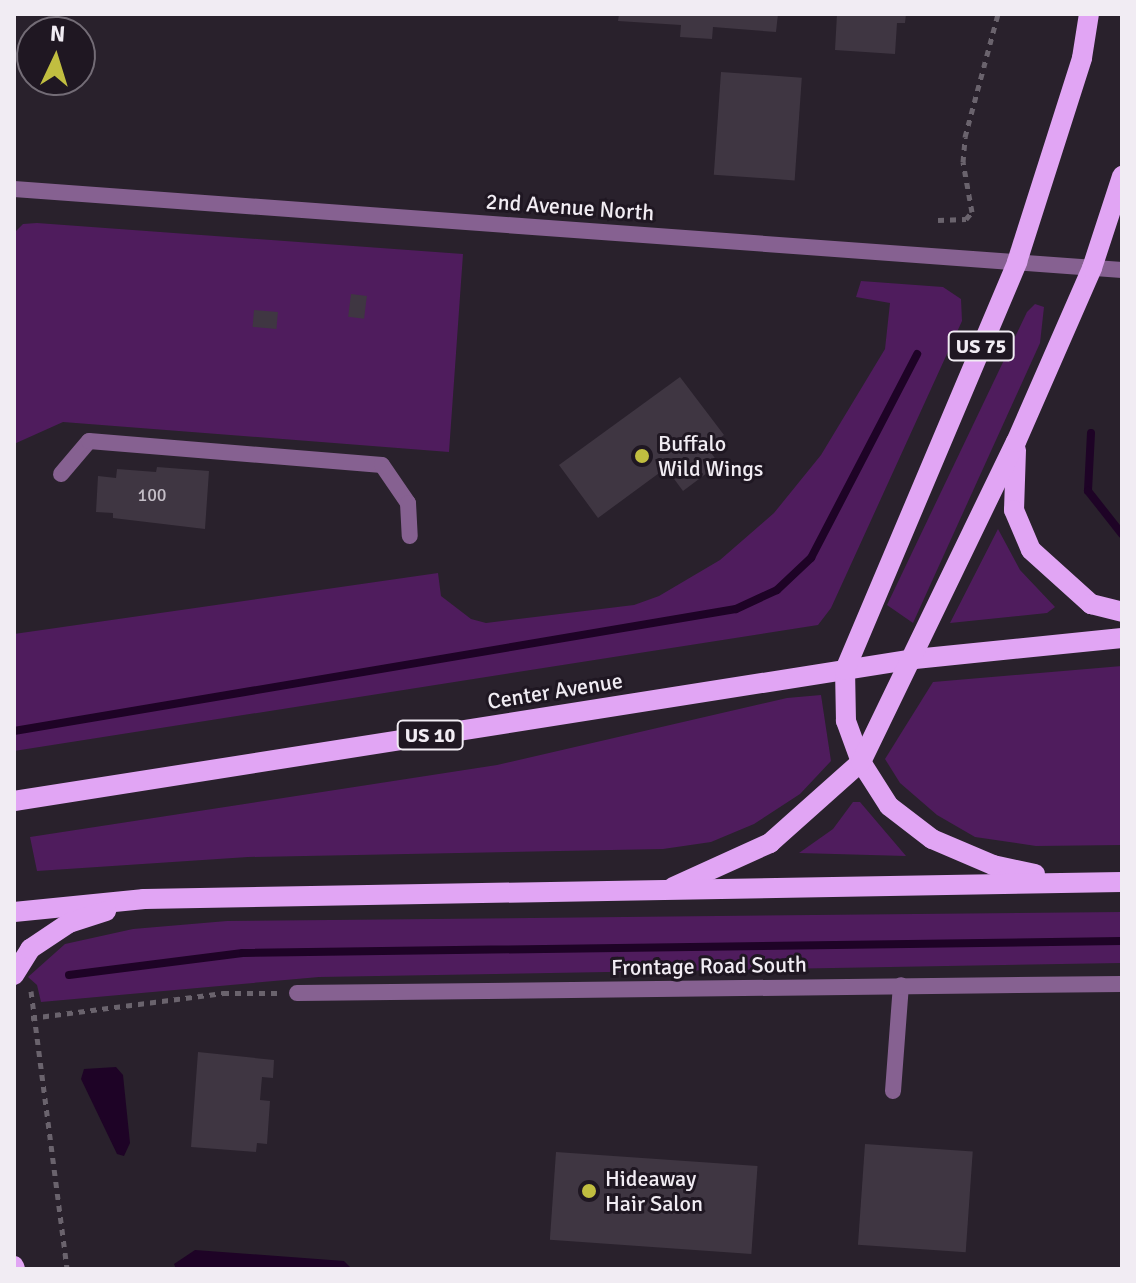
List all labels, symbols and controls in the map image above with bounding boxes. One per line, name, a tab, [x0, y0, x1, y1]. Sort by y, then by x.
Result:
north arrow	[16, 16, 96, 96]
text: N	[49, 20, 66, 48]
street label: 2nd Avenue North	[485, 188, 655, 226]
road number: US 75	[947, 330, 1015, 362]
place label: Buffalo Wild Wings	[658, 430, 763, 482]
marker: Buffalo Wild Wings	[633, 447, 651, 465]
house number: 100	[137, 484, 167, 506]
street label: Center Avenue	[486, 667, 624, 715]
road number: US 10	[396, 719, 464, 751]
street label: Frontage Road South	[611, 951, 807, 981]
place label: Hideaway Hair Salon	[605, 1165, 703, 1216]
marker: Hideaway Hair Salon	[580, 1182, 598, 1200]

